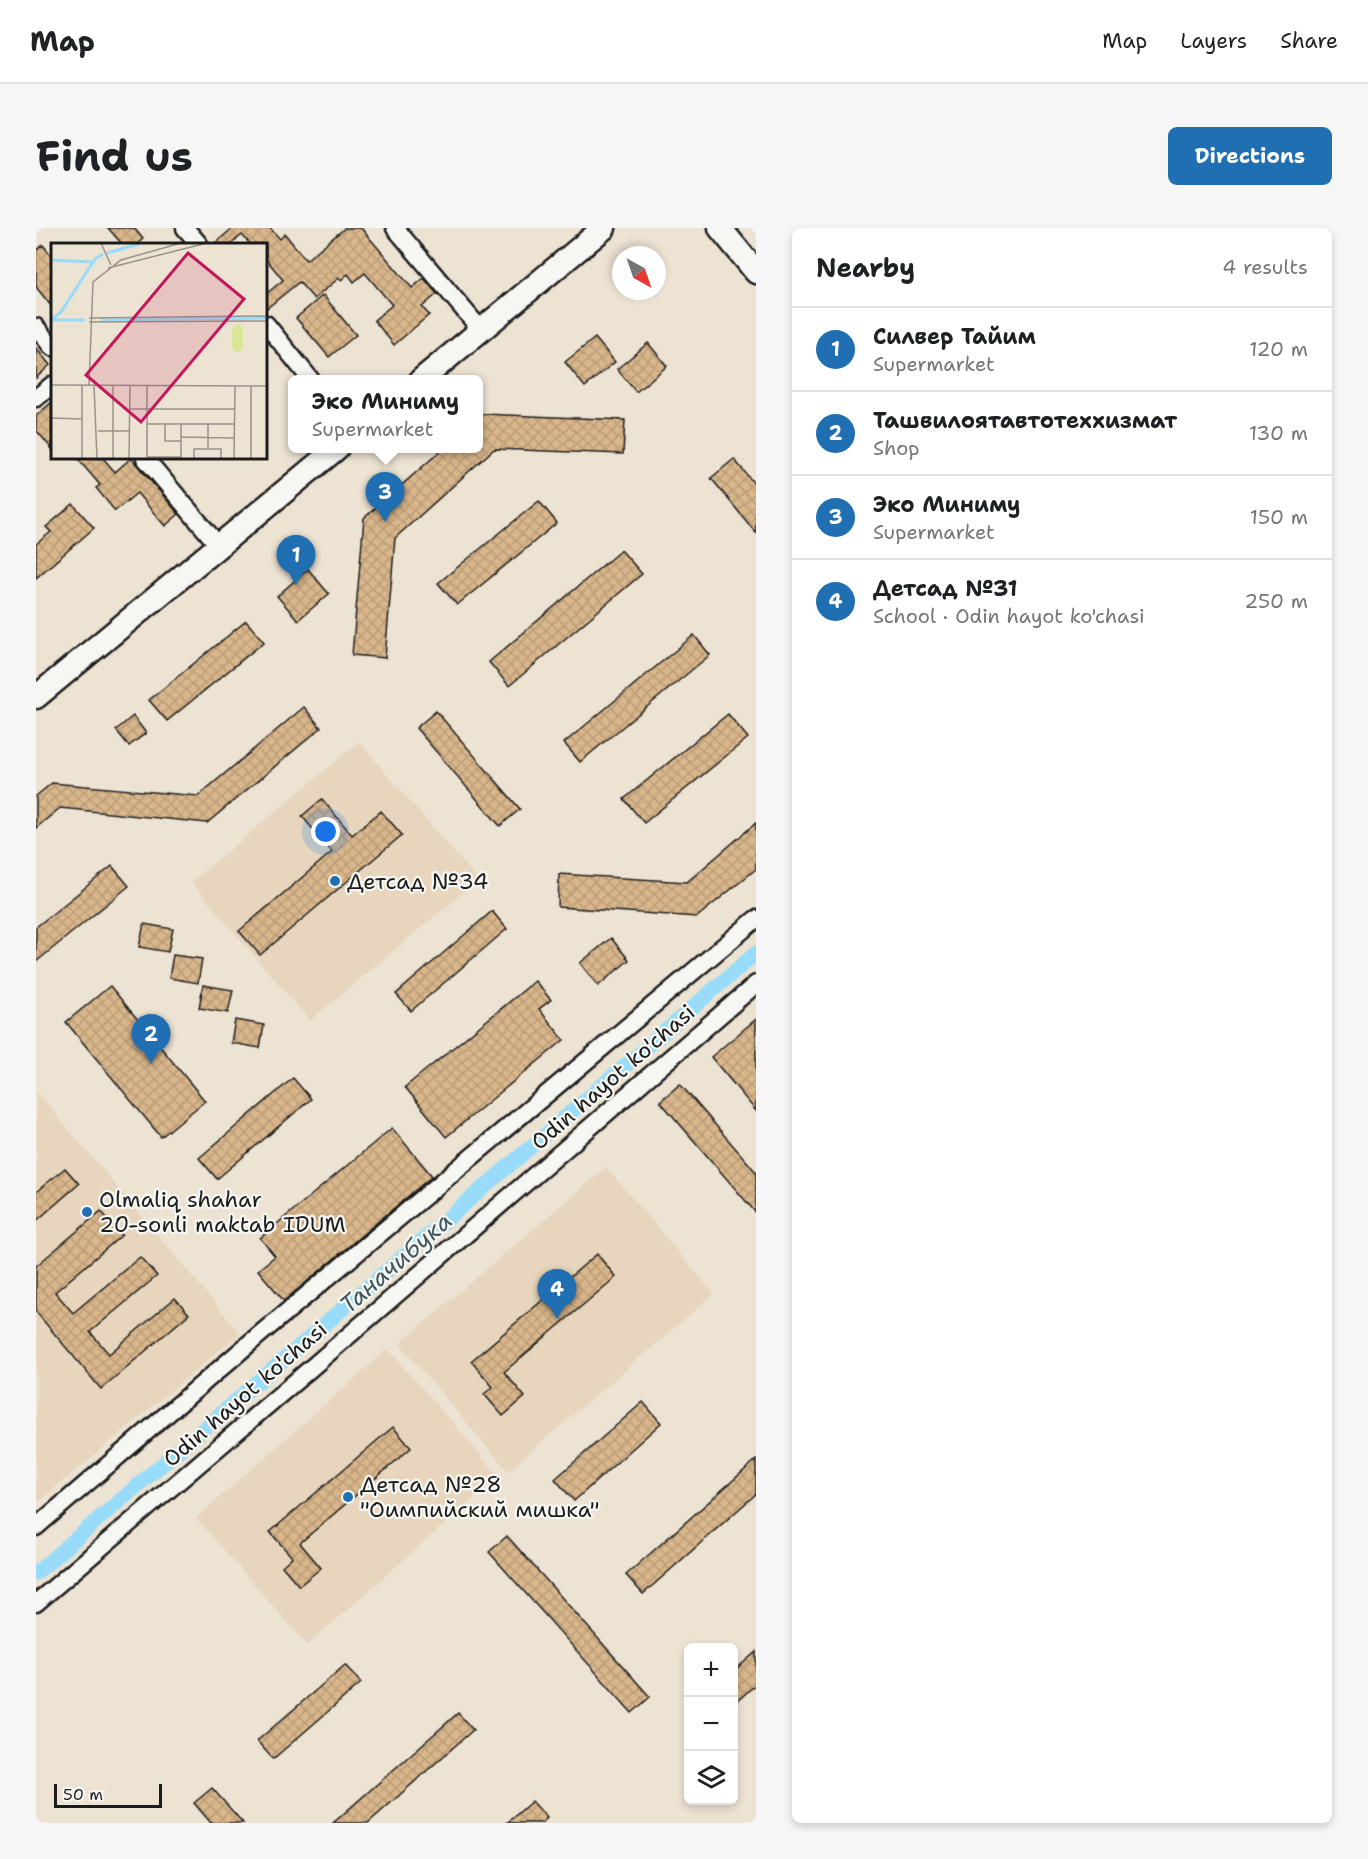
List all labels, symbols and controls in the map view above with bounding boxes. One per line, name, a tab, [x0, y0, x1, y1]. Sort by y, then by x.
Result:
text: Map	[30, 22, 95, 60]
text: Map	[1102, 27, 1147, 55]
text: Layers	[1180, 27, 1247, 55]
text: Share	[1280, 27, 1338, 55]
button: Directions	[1168, 127, 1332, 185]
text: Find us	[36, 128, 193, 184]
inset map	[51, 243, 267, 459]
north arrow	[612, 246, 666, 300]
text: Nearby	[816, 250, 915, 285]
text: 4 results	[1222, 254, 1308, 280]
text: Силвер Тайим	[873, 322, 1036, 351]
text: 1	[831, 336, 840, 362]
text: 120 m	[1249, 336, 1308, 362]
text: Supermarket	[873, 351, 995, 377]
popup	[288, 375, 483, 453]
text: Эко Миниму	[312, 387, 459, 416]
text: Ташвилоятавтотеххизмат	[873, 406, 1177, 435]
text: Supermarket	[312, 416, 434, 442]
text: 2	[829, 420, 843, 446]
text: 130 m	[1249, 420, 1308, 446]
text: Shop	[873, 435, 920, 461]
pin: 3	[366, 472, 404, 522]
text: Эко Миниму	[873, 490, 1020, 519]
text: 3	[829, 504, 843, 530]
text: 150 m	[1250, 504, 1308, 530]
text: Supermarket	[873, 519, 995, 545]
pin: 1	[276, 536, 316, 585]
text: Детсад №31	[873, 574, 1018, 603]
text: 4	[829, 588, 843, 614]
text: 250 m	[1244, 588, 1308, 614]
text: School · Odin hayot ko'chasi	[873, 603, 1145, 629]
your location	[311, 817, 340, 846]
place label: Детсад №34	[347, 867, 488, 896]
marker: Детсад №34	[328, 874, 342, 888]
street label: Odin hayot ko'chasi	[525, 998, 701, 1156]
pin: 2	[132, 1014, 170, 1064]
place label: Olmaliq shahar 20-sonli maktab IDUM	[99, 1185, 346, 1239]
marker: Olmaliq shahar 20-sonli maktab IDUM	[80, 1205, 94, 1219]
water label: Таначибука	[333, 1205, 459, 1321]
pin: 4	[538, 1270, 576, 1319]
street label: Odin hayot ko'chasi	[157, 1315, 333, 1473]
place label: Детсад №28 "Оимпийский мишка"	[360, 1470, 599, 1524]
marker: Детсад №28 "Оимпийский мишка"	[341, 1490, 355, 1504]
map controls	[684, 1643, 738, 1805]
button: +	[684, 1643, 738, 1697]
button: −	[684, 1697, 738, 1751]
button: layers	[684, 1751, 738, 1805]
scale bar	[54, 1781, 162, 1808]
text: 50 m	[63, 1784, 103, 1805]

